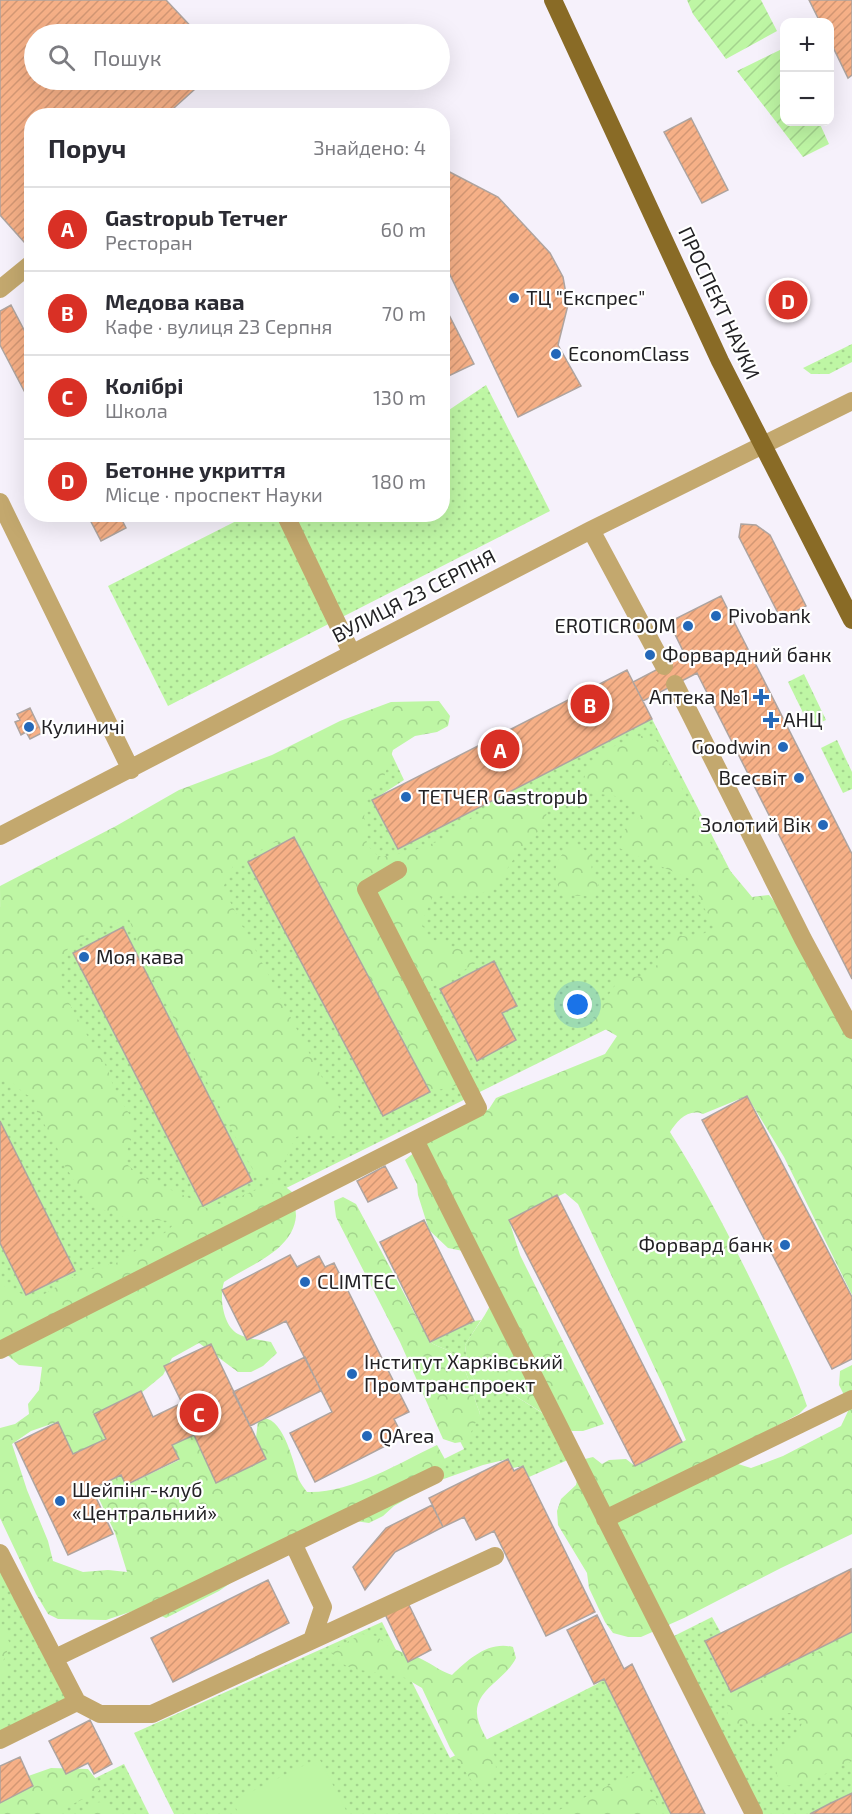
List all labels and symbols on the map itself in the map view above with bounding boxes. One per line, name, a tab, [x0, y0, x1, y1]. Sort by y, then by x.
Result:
street label: ПРОСПЕКТ НАУКИ	[674, 223, 766, 383]
pin: D	[768, 278, 808, 322]
place label: ТЦ "Експрес"	[526, 285, 645, 309]
marker: ТЦ "Експрес"	[507, 291, 521, 305]
place label: EconomClass	[568, 341, 689, 365]
marker: EconomClass	[549, 347, 563, 361]
street label: ВУЛИЦЯ 23 СЕРПНЯ	[328, 543, 499, 647]
place label: Pivobank	[728, 603, 811, 627]
marker: Pivobank	[709, 609, 723, 623]
place label: EROTICROOM	[554, 613, 676, 637]
marker: EROTICROOM	[681, 619, 695, 633]
place label: Форвардний банк	[662, 642, 832, 666]
marker: Форвардний банк	[643, 648, 657, 662]
pin: B	[570, 682, 610, 726]
place label: Аптека №1	[649, 684, 749, 708]
marker: Аптека №1	[754, 690, 768, 704]
place label: АНЦ	[783, 707, 823, 731]
marker: АНЦ	[764, 713, 778, 727]
place label: Кулиничі	[41, 714, 125, 739]
marker: Кулиничі	[22, 720, 36, 734]
pin: A	[480, 726, 520, 771]
place label: Goodwin	[691, 734, 771, 758]
marker: Goodwin	[776, 740, 790, 754]
place label: Всесвіт	[718, 765, 787, 789]
marker: Всесвіт	[792, 771, 806, 785]
place label: ТЕТЧЕR Gastropub	[418, 784, 588, 808]
marker: ТЕТЧЕR Gastropub	[399, 790, 413, 804]
place label: Золотий Вік	[700, 812, 811, 836]
marker: Золотий Вік	[816, 818, 830, 832]
place label: Моя кава	[96, 944, 184, 968]
marker: Моя кава	[77, 950, 91, 964]
your location	[563, 990, 592, 1019]
place label: Форвард банк	[639, 1232, 773, 1256]
marker: Форвард банк	[778, 1238, 792, 1252]
place label: CLIMTEC	[317, 1269, 396, 1293]
marker: CLIMTEC	[298, 1275, 312, 1289]
place label: Інститут Харківський Промтранспроект	[364, 1349, 563, 1396]
marker: Інститут Харківський Промтранспроект	[345, 1367, 359, 1381]
pin: C	[180, 1390, 218, 1436]
place label: QArea	[379, 1423, 434, 1447]
marker: QArea	[360, 1429, 374, 1443]
place label: Шейпінг-клуб «Центральний»	[72, 1477, 217, 1524]
marker: Шейпінг-клуб «Центральний»	[53, 1494, 67, 1508]

